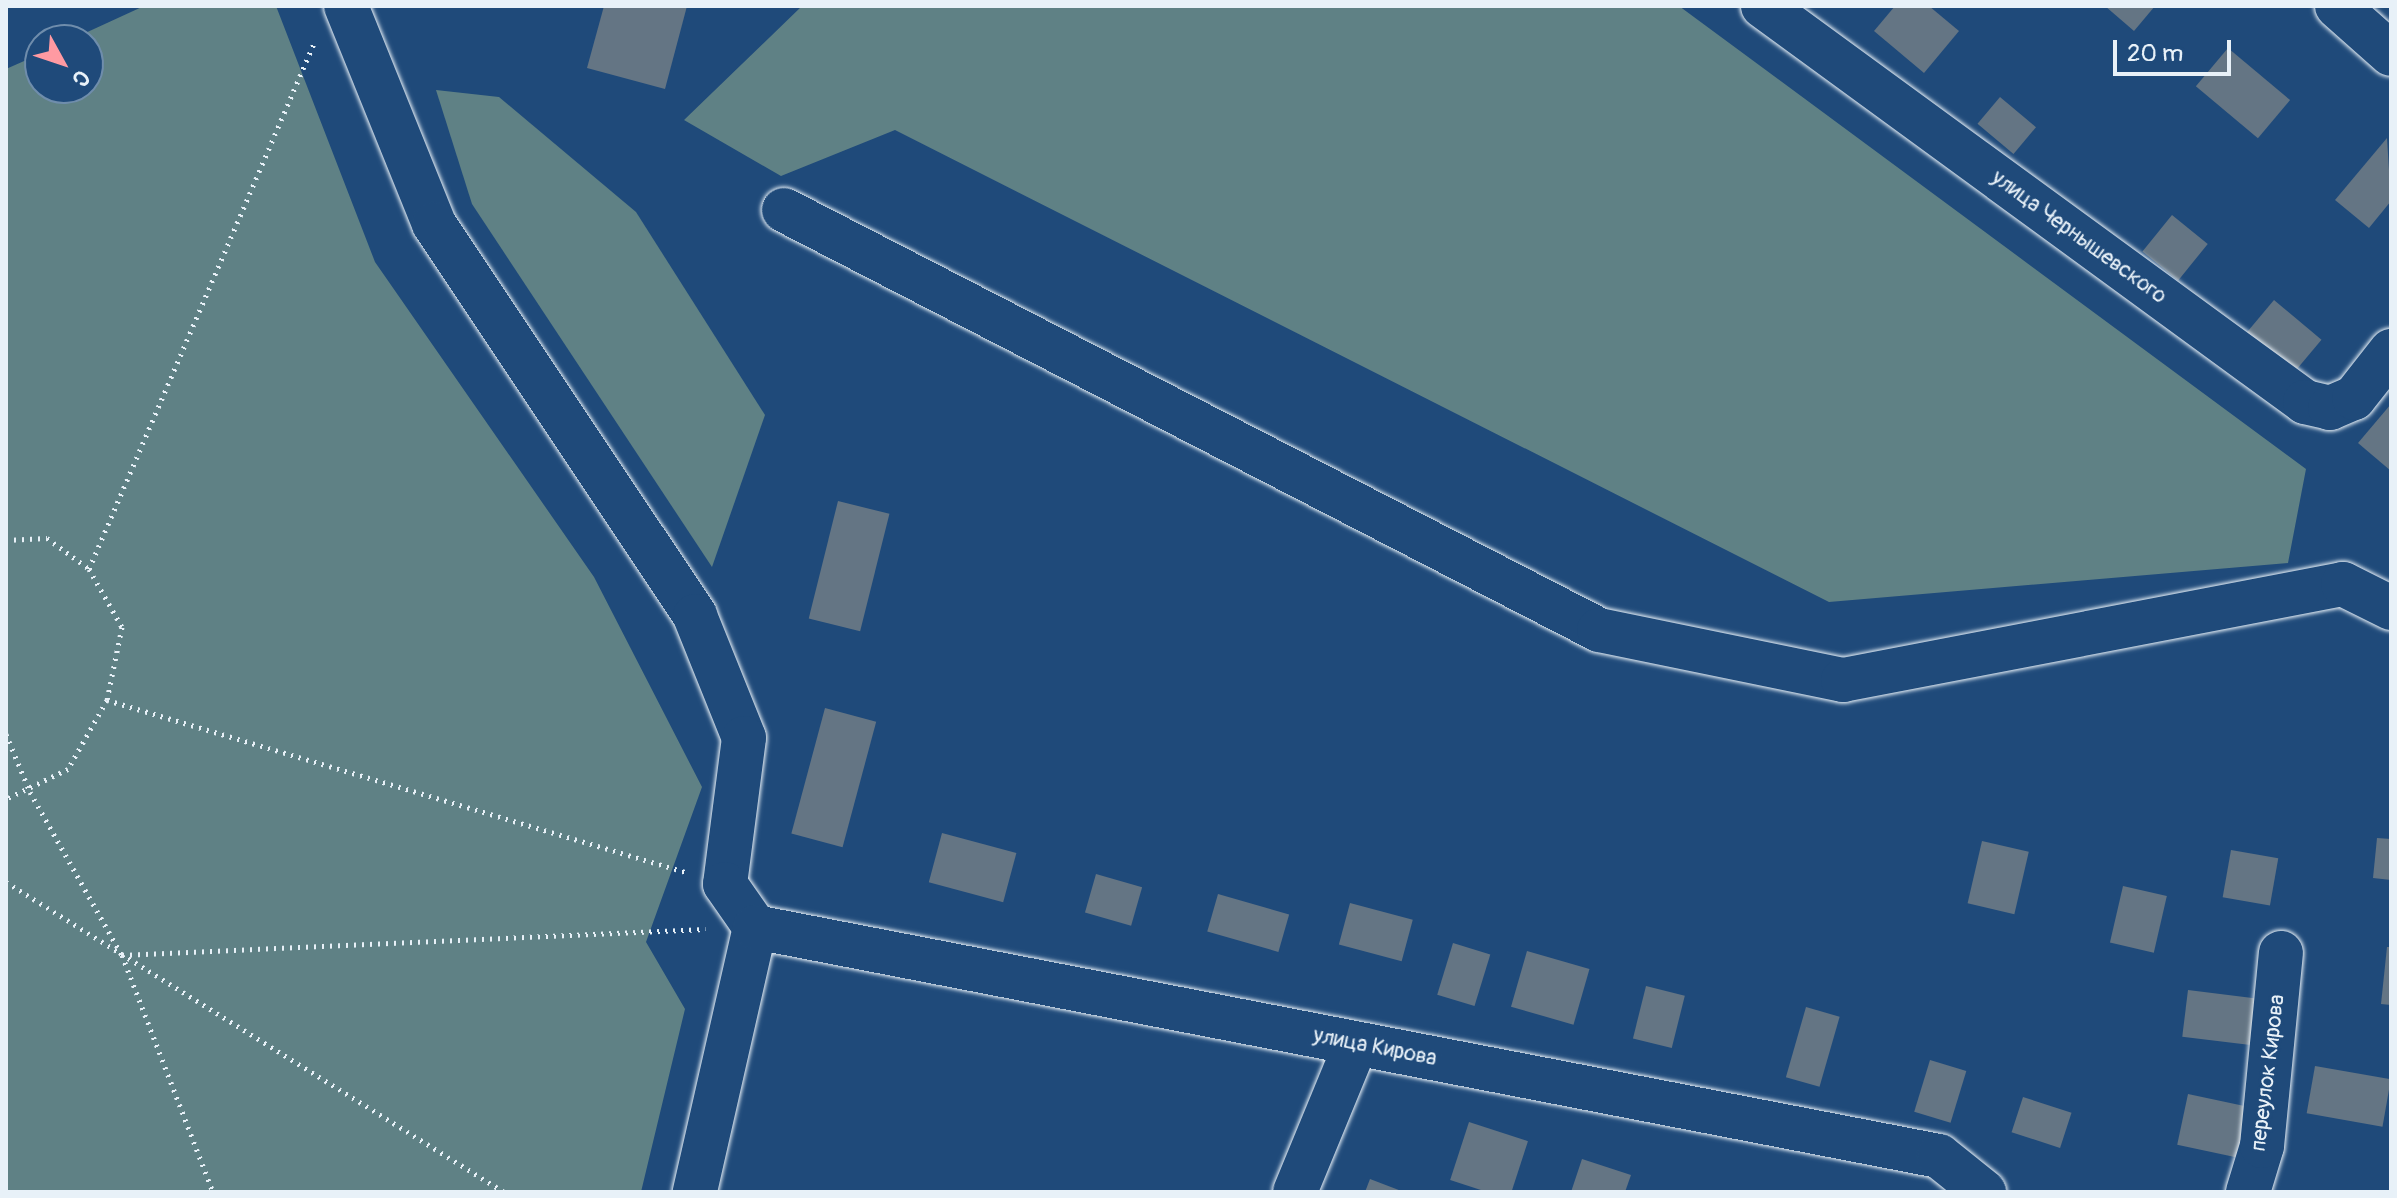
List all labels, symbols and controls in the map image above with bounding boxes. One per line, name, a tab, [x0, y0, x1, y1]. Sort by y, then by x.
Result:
north arrow	[24, 24, 104, 104]
scale bar	[2117, 24, 2235, 74]
text: 20 m	[2127, 39, 2183, 68]
text: С	[66, 64, 96, 92]
street label: улица Чернышевского	[1986, 165, 2172, 309]
street label: переулок Кирова	[2245, 993, 2291, 1153]
street label: улица Кирова	[1311, 1022, 1439, 1072]

